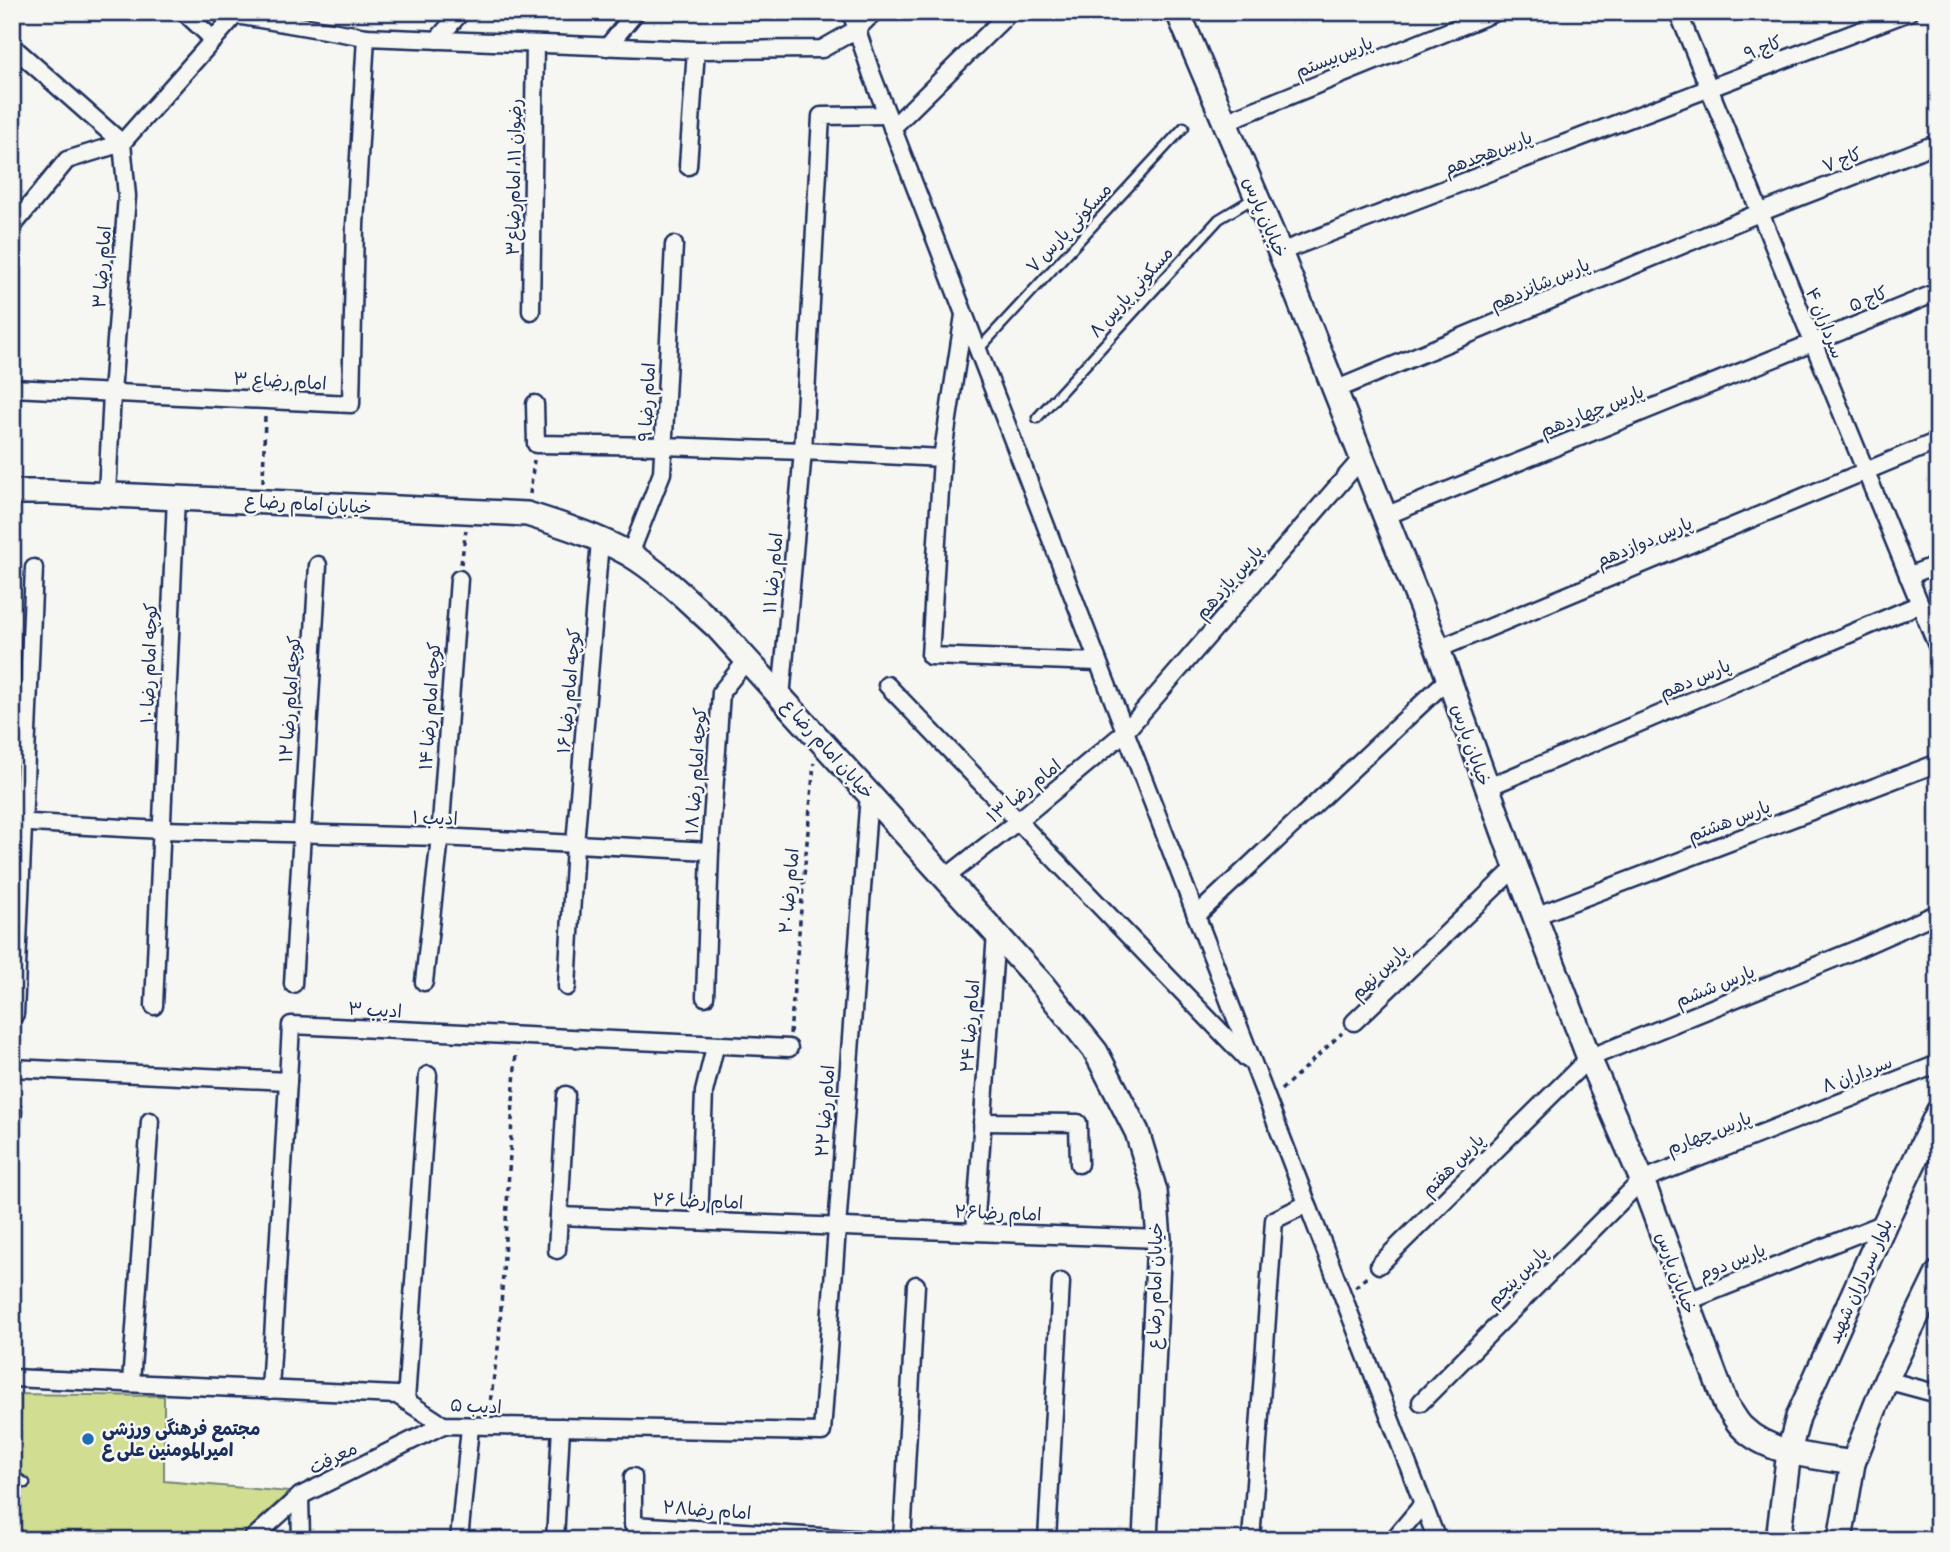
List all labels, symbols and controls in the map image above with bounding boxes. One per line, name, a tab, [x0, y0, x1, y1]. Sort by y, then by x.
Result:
street label: پارس‌بیستم	[1292, 31, 1377, 85]
street label: کاج ۹	[1741, 31, 1786, 66]
street label: رضوان ۱۱، امام‌رضا‌ع‌۳	[502, 98, 529, 256]
street label: پارس‌‌هجدهم	[1441, 126, 1537, 183]
street label: کاج ۷	[1819, 142, 1865, 178]
street label: خیابان پارس	[1237, 173, 1292, 261]
street label: مسکونی ‌پارس ۷	[1022, 178, 1117, 278]
street label: امام رضا ۳	[88, 225, 119, 309]
street label: مسکونی پارس ۸	[1084, 242, 1179, 343]
street label: پارس‌‌ شانزدهم	[1487, 253, 1594, 318]
street label: کاج ۵	[1845, 281, 1891, 318]
street label: سرداران ۴	[1800, 284, 1849, 362]
street label: امام رضا ۹	[634, 362, 663, 442]
street label: امام رضا‌ع ۳	[233, 368, 327, 397]
street label: پارس‌‌ چهاردهم	[1537, 380, 1648, 445]
street label: خیابان امام رضا ع	[244, 490, 372, 521]
street label: پارس‌‌ دوازدهم	[1593, 512, 1697, 575]
street label: امام رضا ۱۱	[759, 532, 790, 615]
street label: پارس‌‌ یازدهم	[1190, 540, 1270, 626]
street label: کوچه امام رضا ۱۰	[136, 602, 165, 724]
street label: کوچه امام رضا ۱۶	[553, 627, 588, 755]
street label: کوچه امام رضا ۱۲	[275, 634, 308, 763]
street label: کوچه امام رضا ۱۴	[415, 641, 448, 771]
street label: پارس‌‌ دهم	[1656, 654, 1735, 707]
street label: خیابان امام رضا ع	[775, 694, 879, 806]
street label: خیابان پارس	[1446, 701, 1495, 789]
street label: کوچه امام رضا ۱۸	[681, 706, 714, 836]
street label: امام رضا ۱۳	[982, 754, 1067, 830]
street label: پارس‌‌ هشتم	[1685, 795, 1774, 850]
street label: ادیب ۱	[412, 806, 458, 831]
street label: امام رضا ۲۰	[774, 847, 807, 935]
street label: پارس‌‌ نهم	[1346, 940, 1414, 1007]
street label: پارس‌‌ ششم	[1672, 960, 1759, 1015]
street label: امام رضا ۲۴	[956, 979, 987, 1074]
street label: ادیب ۳	[347, 998, 403, 1023]
street label: سرداران ۸	[1819, 1051, 1896, 1098]
street label: امام رضا ۲۲	[811, 1064, 842, 1158]
street label: پارس‌‌ چهارم	[1664, 1107, 1755, 1162]
street label: پارس‌‌ هفتم	[1417, 1129, 1491, 1203]
street label: امام رضا ۲۶	[652, 1188, 744, 1217]
street label: امام رضا۲۶	[954, 1200, 1042, 1229]
street label: بلوار سرداران شهید	[1823, 1215, 1898, 1347]
street label: خیابان امام رضا ع	[1143, 1222, 1170, 1350]
street label: خیابان پارس	[1650, 1229, 1701, 1317]
street label: پارس‌‌ دوم	[1695, 1239, 1770, 1288]
street label: پارس‌‌ پنجم	[1482, 1242, 1554, 1314]
street label: ادیب ۵	[450, 1394, 502, 1419]
place label: مجتمع فرهنگی ورزشی امیرالمومنین علی ‌ع	[102, 1418, 261, 1462]
marker: مجتمع فرهنگی ورزشی امیرالمومنین علی ‌ع	[80, 1431, 96, 1447]
street label: معرفت	[305, 1437, 361, 1480]
street label: امام رضا۲۸	[662, 1496, 752, 1527]

